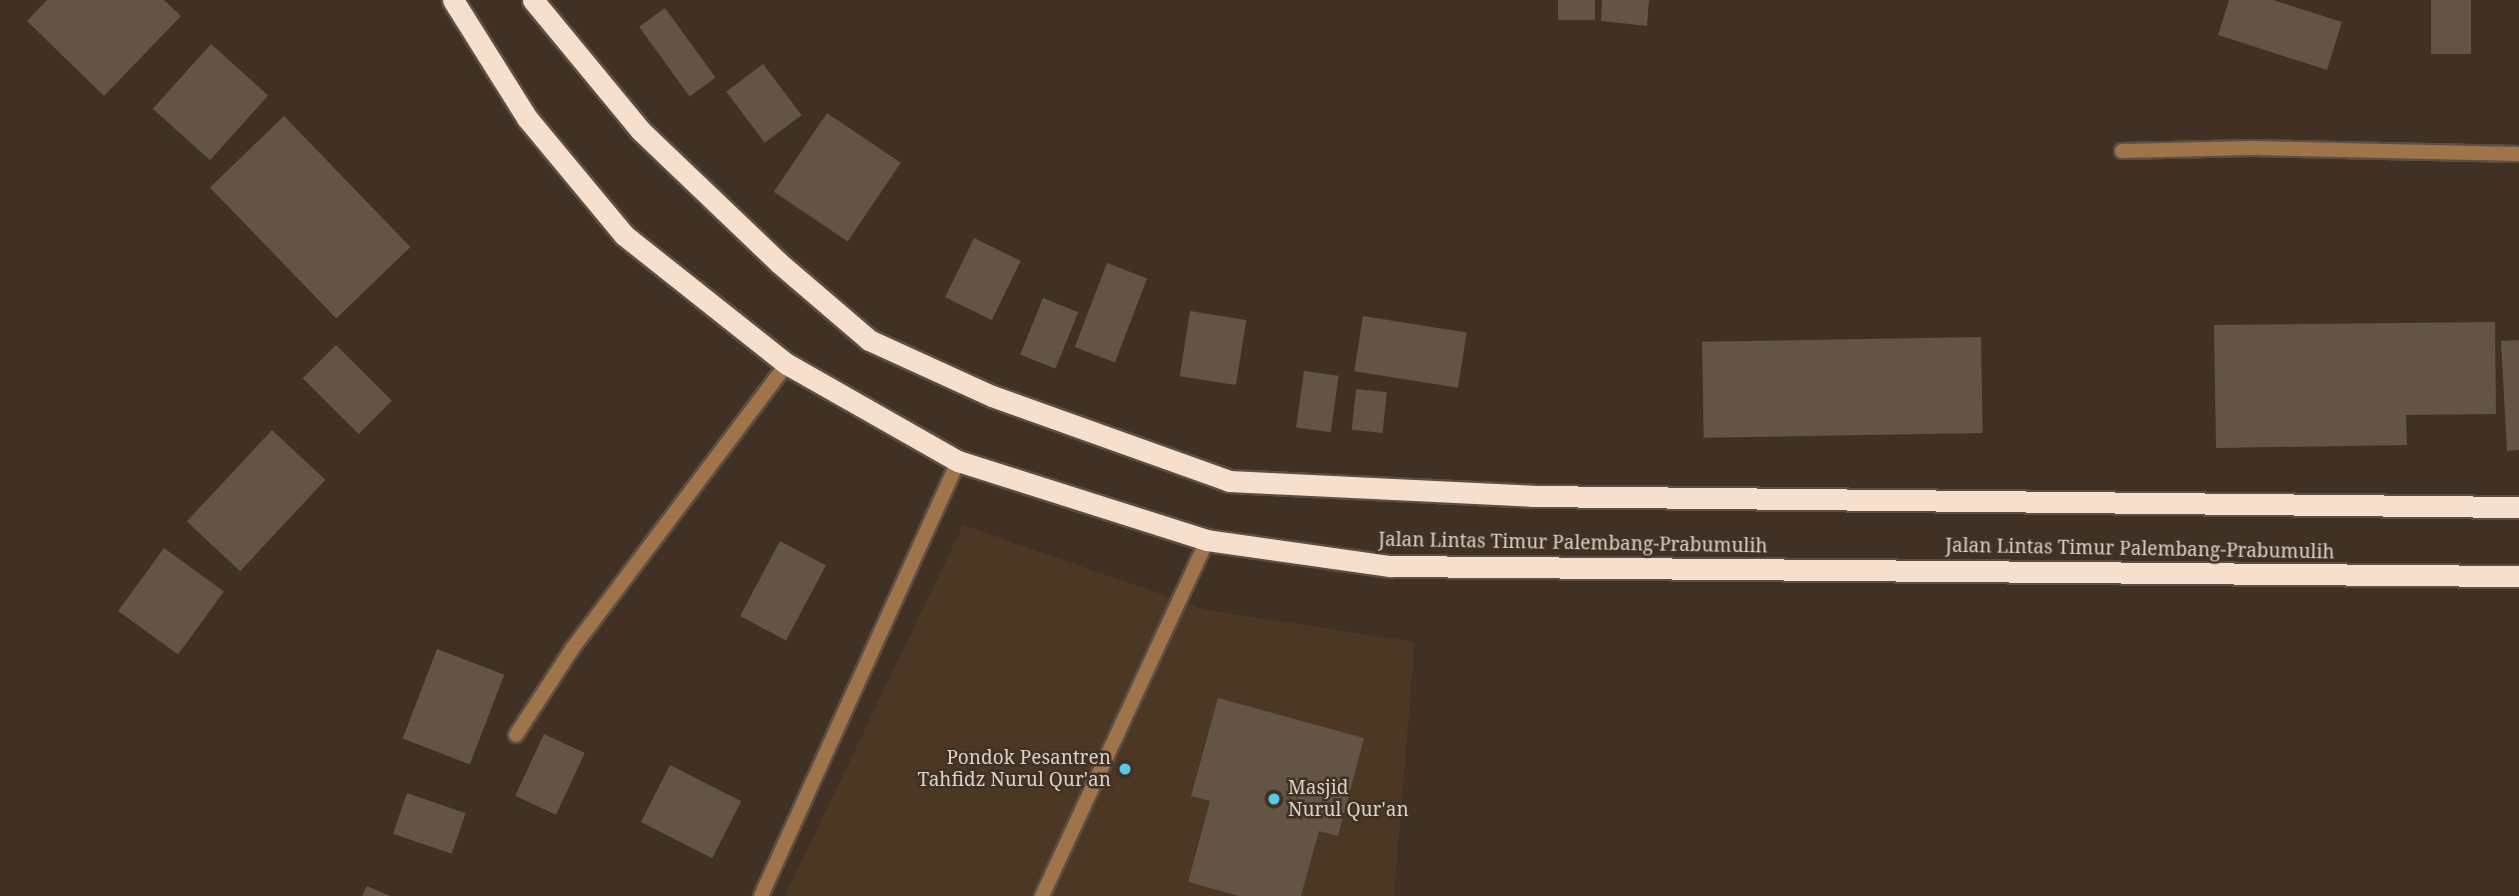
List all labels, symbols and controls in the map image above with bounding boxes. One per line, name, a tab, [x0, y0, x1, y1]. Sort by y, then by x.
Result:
street label: Jalan Lintas Timur Palembang-Prabumulih	[1378, 528, 1768, 558]
street label: Jalan Lintas Timur Palembang-Prabumulih	[1945, 534, 2335, 564]
place label: Pondok Pesantren Tahfidz Nurul Qur'an	[918, 747, 1111, 791]
marker: Pondok Pesantren Tahfidz Nurul Qur'an	[1117, 761, 1133, 777]
place label: Masjid Nurul Qur'an	[1288, 777, 1409, 821]
marker: Masjid Nurul Qur'an	[1266, 791, 1282, 807]

